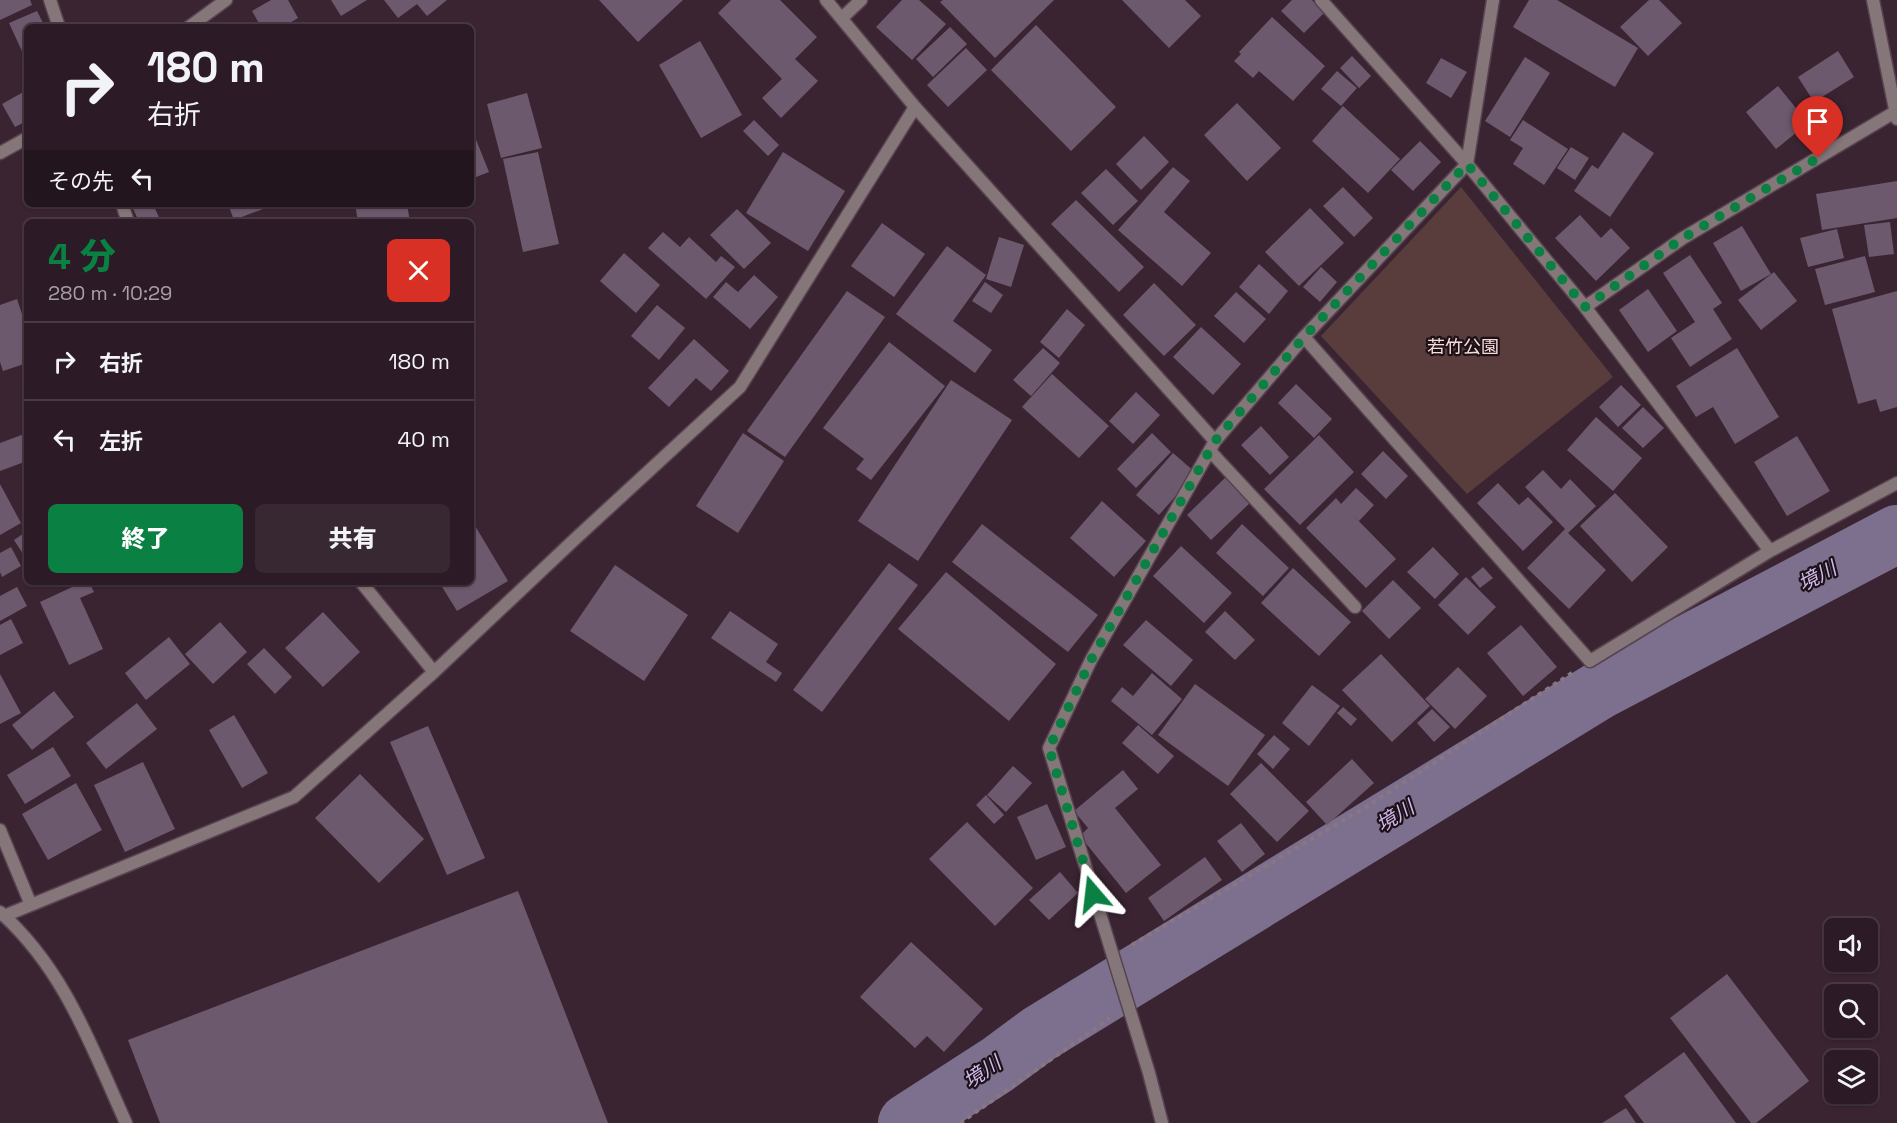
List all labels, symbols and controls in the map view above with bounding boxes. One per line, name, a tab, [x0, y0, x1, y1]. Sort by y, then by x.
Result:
text: 180 m	[147, 41, 265, 94]
icon: right	[48, 48, 126, 126]
pin	[1792, 96, 1843, 158]
text: 右折	[147, 97, 201, 132]
icon: arrive	[1801, 105, 1834, 138]
icon: left	[126, 162, 159, 195]
text: その先	[48, 167, 114, 195]
text: 4 分	[48, 234, 116, 280]
button: close	[387, 239, 450, 302]
text: 280 m · 10:29	[48, 280, 172, 306]
park label: 若竹公園	[1427, 335, 1499, 358]
icon: right	[48, 345, 81, 378]
text: 180 m	[388, 347, 450, 375]
text: 右折	[99, 349, 143, 377]
icon: left	[48, 423, 81, 456]
text: 40 m	[398, 425, 450, 453]
text: 左折	[99, 427, 143, 455]
button: 終了	[48, 504, 243, 573]
button: 共有	[255, 504, 450, 573]
water label: 境川	[1793, 554, 1843, 597]
water label: 境川	[1371, 793, 1421, 838]
position arrow	[1061, 862, 1125, 926]
map controls	[1824, 918, 1878, 1104]
button: sound	[1824, 918, 1878, 972]
button: search	[1824, 984, 1878, 1038]
water label: 境川	[958, 1049, 1008, 1094]
button: layers	[1824, 1050, 1878, 1104]

